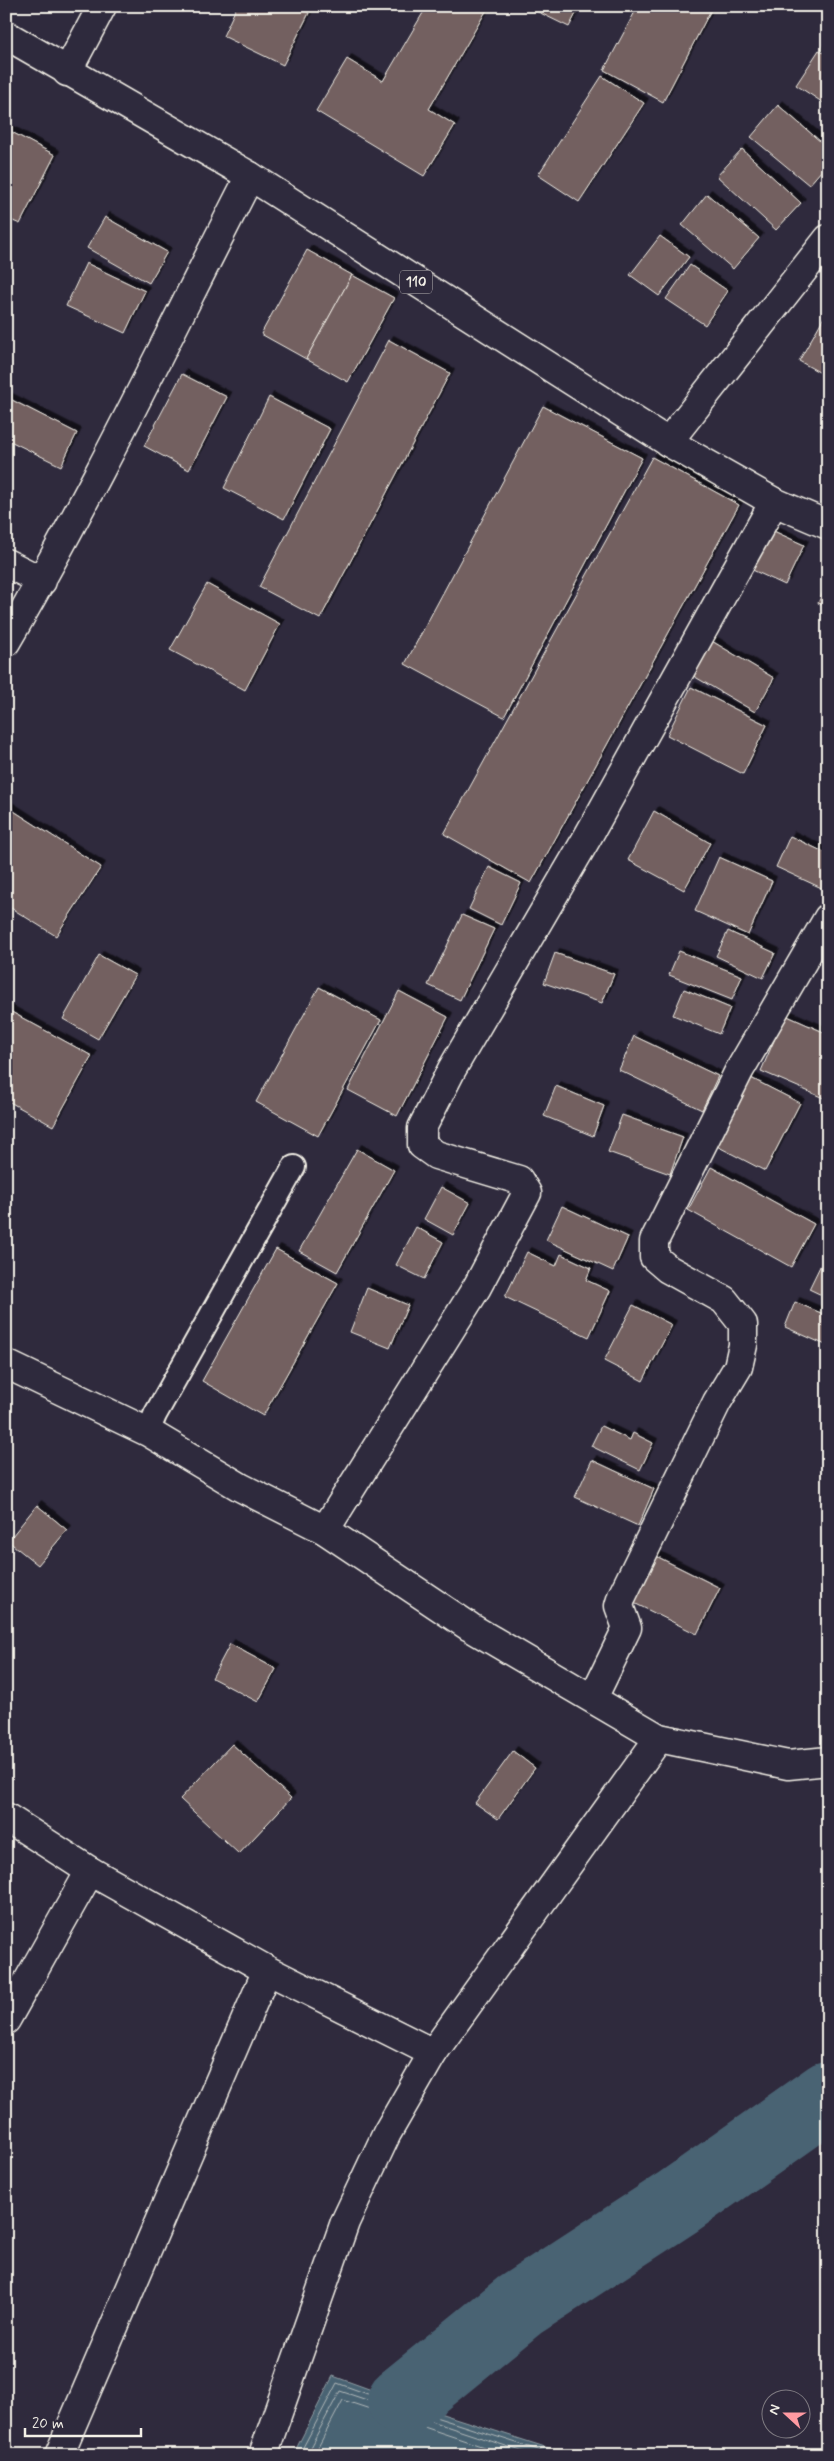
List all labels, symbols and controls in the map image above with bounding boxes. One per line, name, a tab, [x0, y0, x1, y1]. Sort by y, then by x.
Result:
road number: 110	[400, 270, 432, 294]
north arrow	[762, 2388, 812, 2438]
text: N	[765, 2402, 785, 2417]
scale bar	[25, 2406, 141, 2438]
text: 20 m	[32, 2414, 64, 2434]

